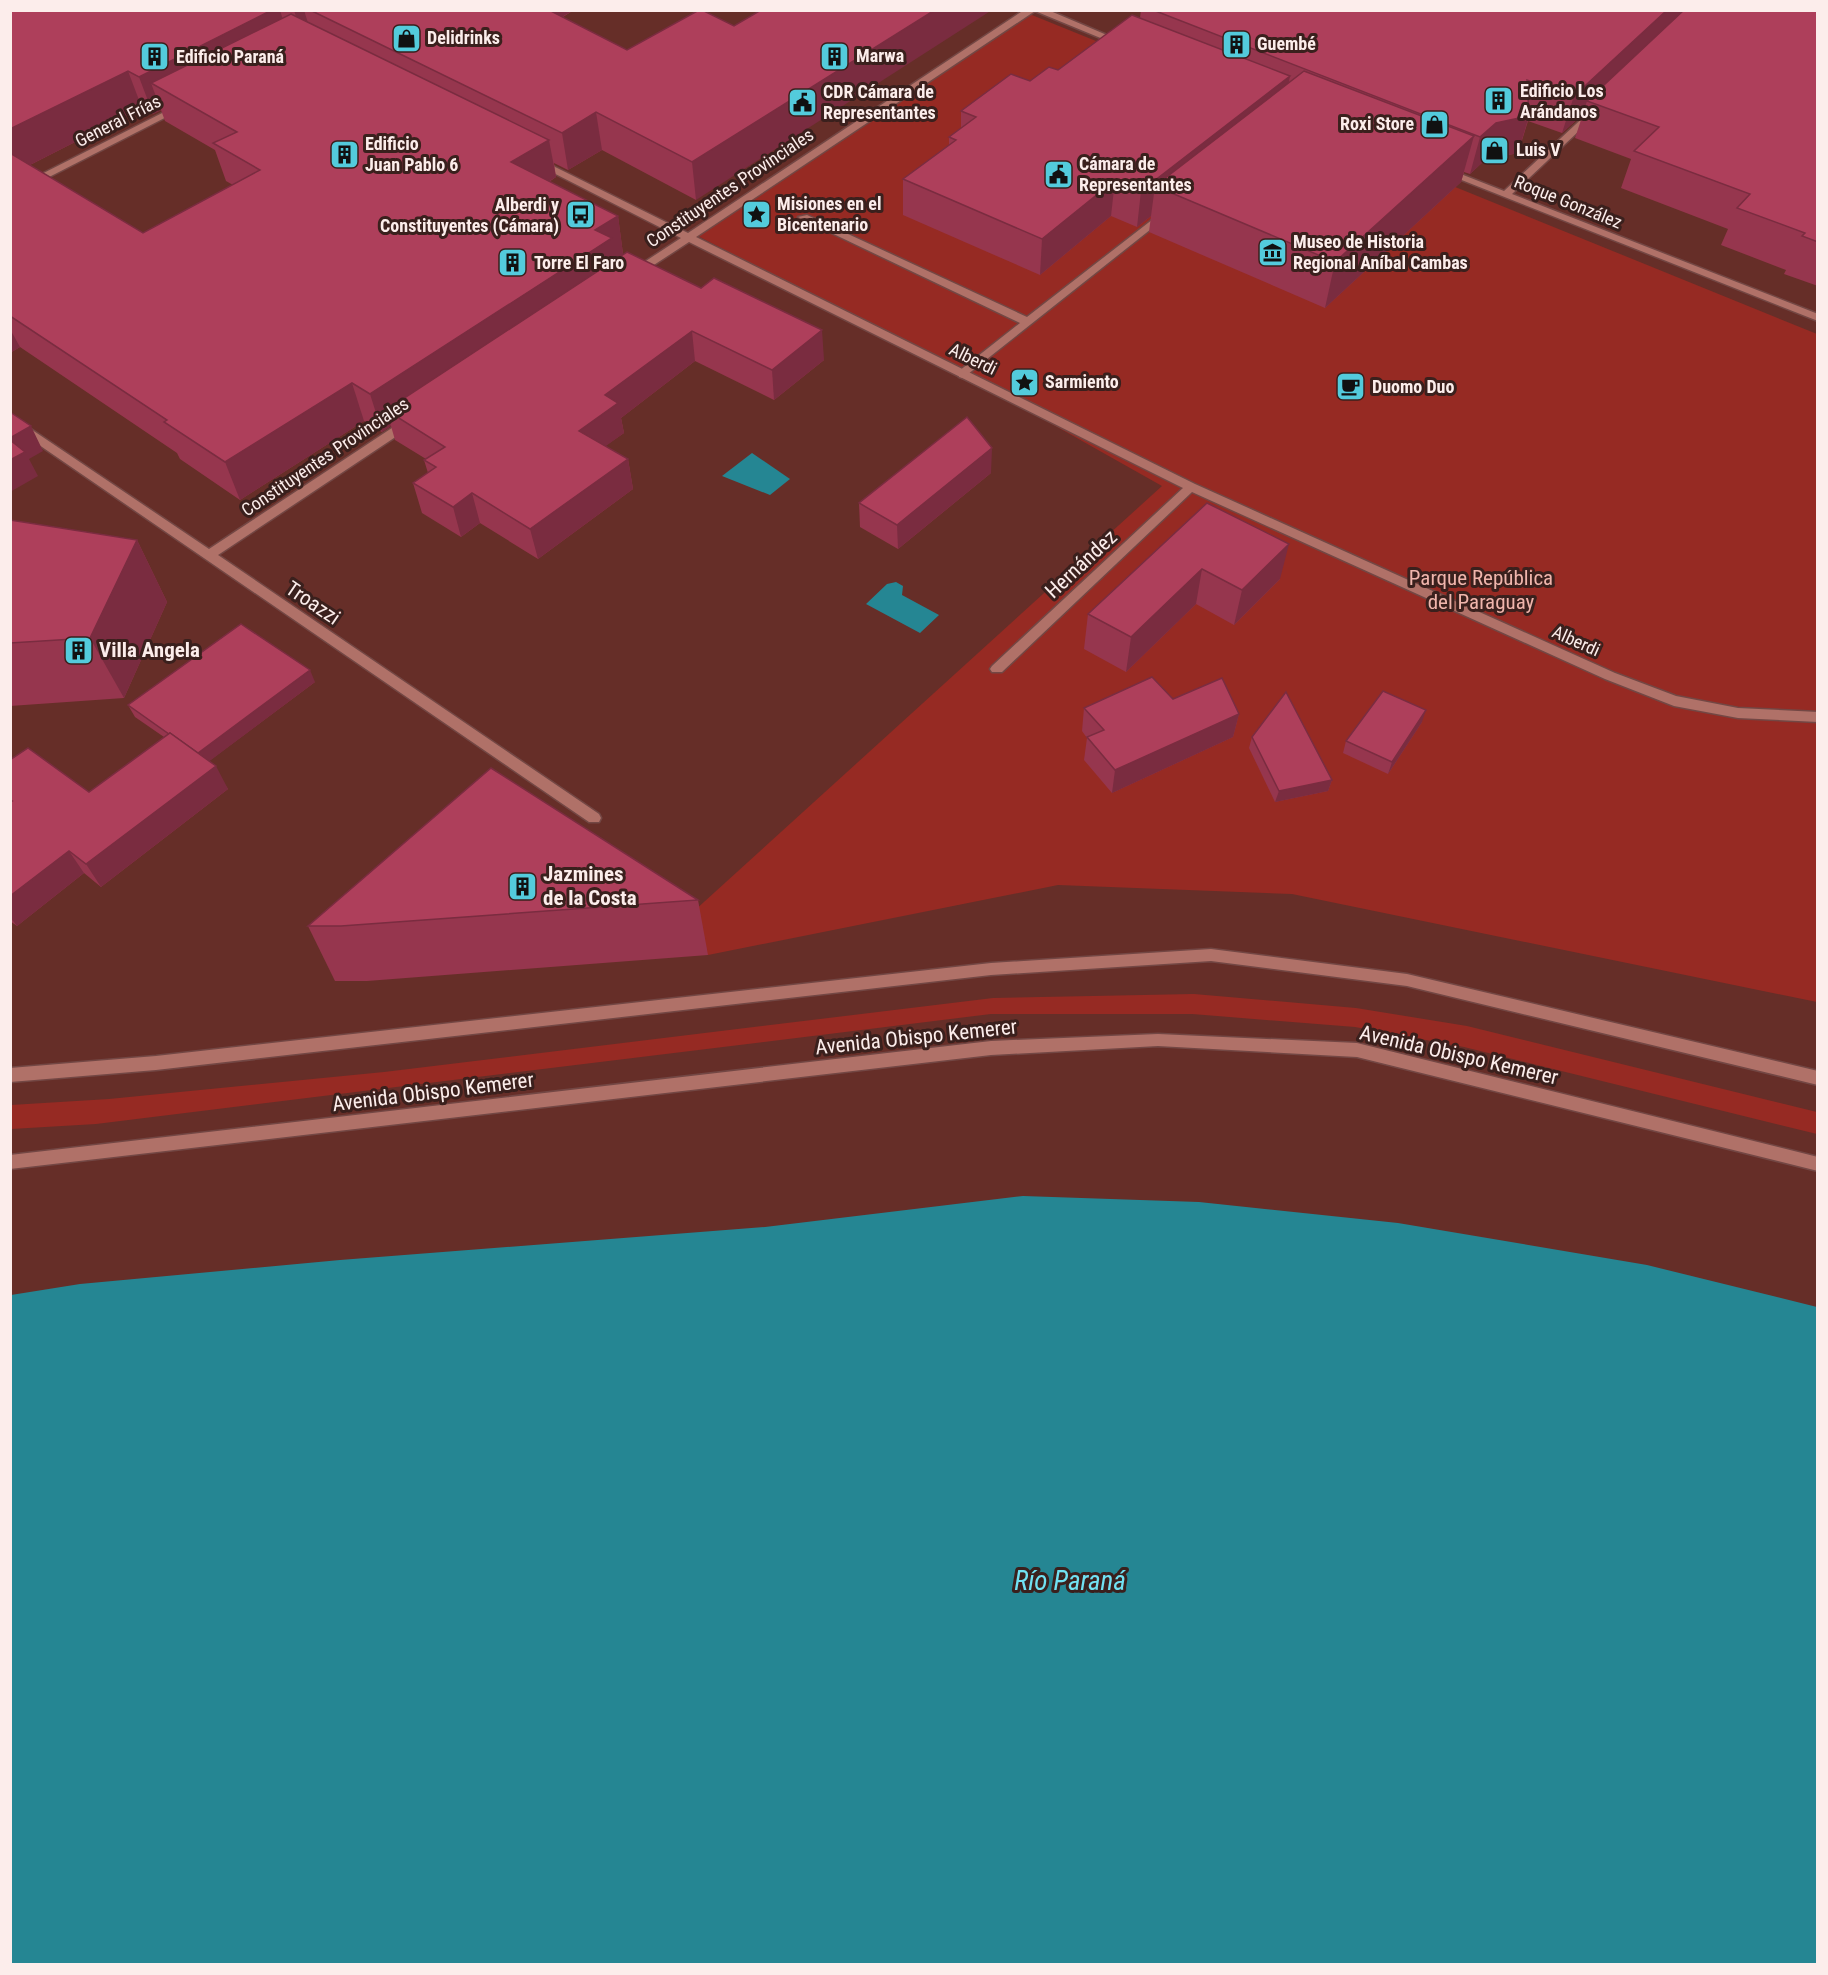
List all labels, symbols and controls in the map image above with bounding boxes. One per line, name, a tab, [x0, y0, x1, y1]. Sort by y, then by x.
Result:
shop icon: Delidrinks	[390, 22, 422, 54]
place label: Delidrinks	[427, 27, 500, 48]
building icon: Guembé	[1220, 28, 1252, 60]
place label: Guembé	[1257, 33, 1316, 54]
building icon: Marwa	[819, 40, 851, 72]
building icon: Edificio Paraná	[139, 41, 171, 73]
place label: Marwa	[856, 45, 904, 66]
place label: Edificio Paraná	[176, 46, 284, 67]
place label: Edificio Los Arándanos	[1520, 80, 1604, 122]
place label: CDR Cámara de Representantes	[823, 81, 936, 123]
building icon: Edificio Los Arándanos	[1483, 85, 1515, 117]
public building icon: CDR Cámara de Representantes	[786, 86, 818, 118]
street label: General Frías	[71, 90, 164, 151]
shop icon: Roxi Store	[1419, 108, 1451, 140]
place label: Roxi Store	[1340, 113, 1414, 134]
street label: Constituyentes Provinciales	[642, 124, 817, 251]
place label: Edificio Juan Pablo 6	[365, 133, 458, 175]
shop icon: Luis V	[1479, 134, 1511, 166]
building icon: Edificio Juan Pablo 6	[328, 138, 360, 170]
place label: Luis V	[1516, 139, 1561, 160]
place label: Cámara de Representantes	[1079, 153, 1192, 195]
public building icon: Cámara de Representantes	[1042, 158, 1074, 190]
street label: Roque González	[1511, 170, 1625, 233]
place label: Misiones en el Bicentenario	[777, 193, 881, 235]
place label: Alberdi y Constituyentes (Cámara)	[380, 194, 559, 237]
place icon: Misiones en el Bicentenario	[740, 198, 772, 230]
bus stop icon: Alberdi y Constituyentes (Cámara)	[564, 199, 596, 231]
place label: Museo de Historia Regional Aníbal Cambas	[1293, 231, 1468, 273]
museum icon: Museo de Historia Regional Aníbal Cambas	[1256, 236, 1288, 268]
building icon: Torre El Faro	[497, 247, 529, 279]
place label: Torre El Faro	[534, 252, 624, 273]
street label: Alberdi	[946, 338, 1000, 379]
place icon: Sarmiento	[1008, 366, 1040, 398]
place label: Sarmiento	[1045, 371, 1119, 392]
cafe icon: Duomo Duo	[1335, 371, 1367, 403]
place label: Duomo Duo	[1372, 376, 1454, 397]
street label: Constituyentes Provinciales	[237, 393, 412, 520]
street label: Hernández	[1040, 525, 1122, 603]
park label: Parque República del Paraguay	[1409, 566, 1553, 614]
street label: Troazzi	[281, 576, 345, 630]
street label: Alberdi	[1549, 621, 1603, 660]
building icon: Villa Angela	[62, 634, 94, 666]
place label: Villa Angela	[99, 638, 200, 662]
place label: Jazmines de la Costa	[543, 862, 637, 910]
building icon: Jazmines de la Costa	[506, 870, 538, 902]
street label: Avenida Obispo Kemerer	[814, 1014, 1018, 1060]
street label: Avenida Obispo Kemerer	[1357, 1020, 1561, 1090]
street label: Avenida Obispo Kemerer	[331, 1068, 535, 1116]
water label: Río Paraná	[1014, 1565, 1126, 1597]

